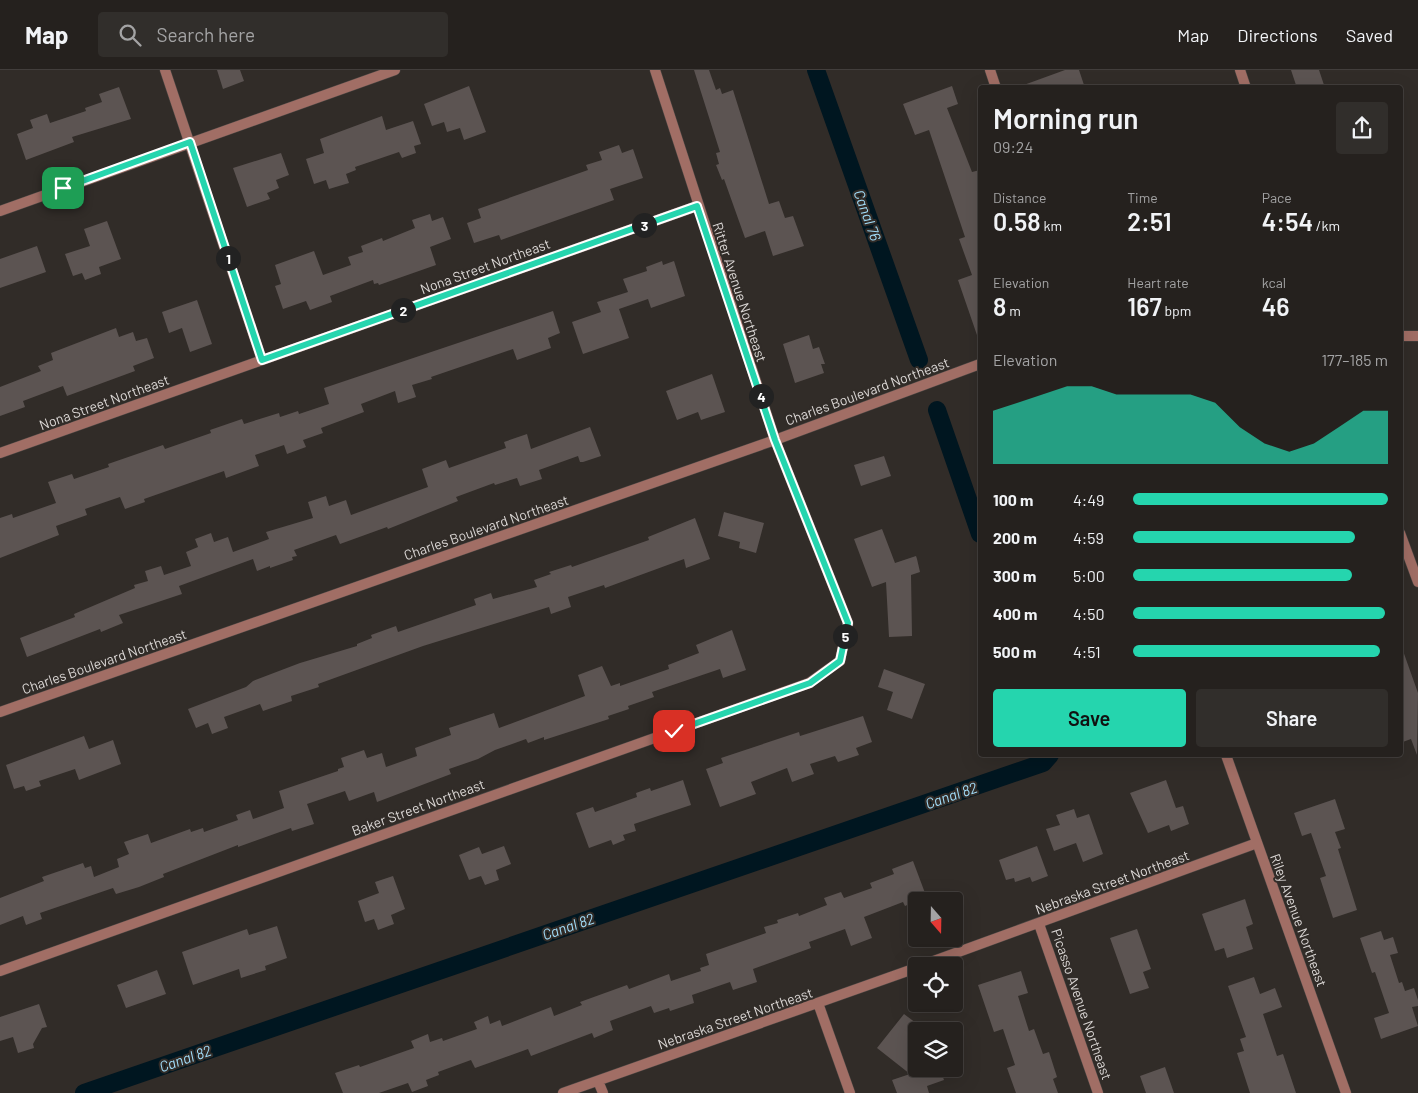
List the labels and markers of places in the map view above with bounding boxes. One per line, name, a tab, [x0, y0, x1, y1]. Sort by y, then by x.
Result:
pin	[42, 167, 84, 209]
pin: 3	[632, 212, 656, 238]
pin: 1	[216, 246, 240, 270]
pin: 2	[390, 298, 416, 322]
pin: 4	[748, 384, 774, 408]
pin: 5	[832, 624, 858, 648]
pin	[653, 710, 695, 752]

